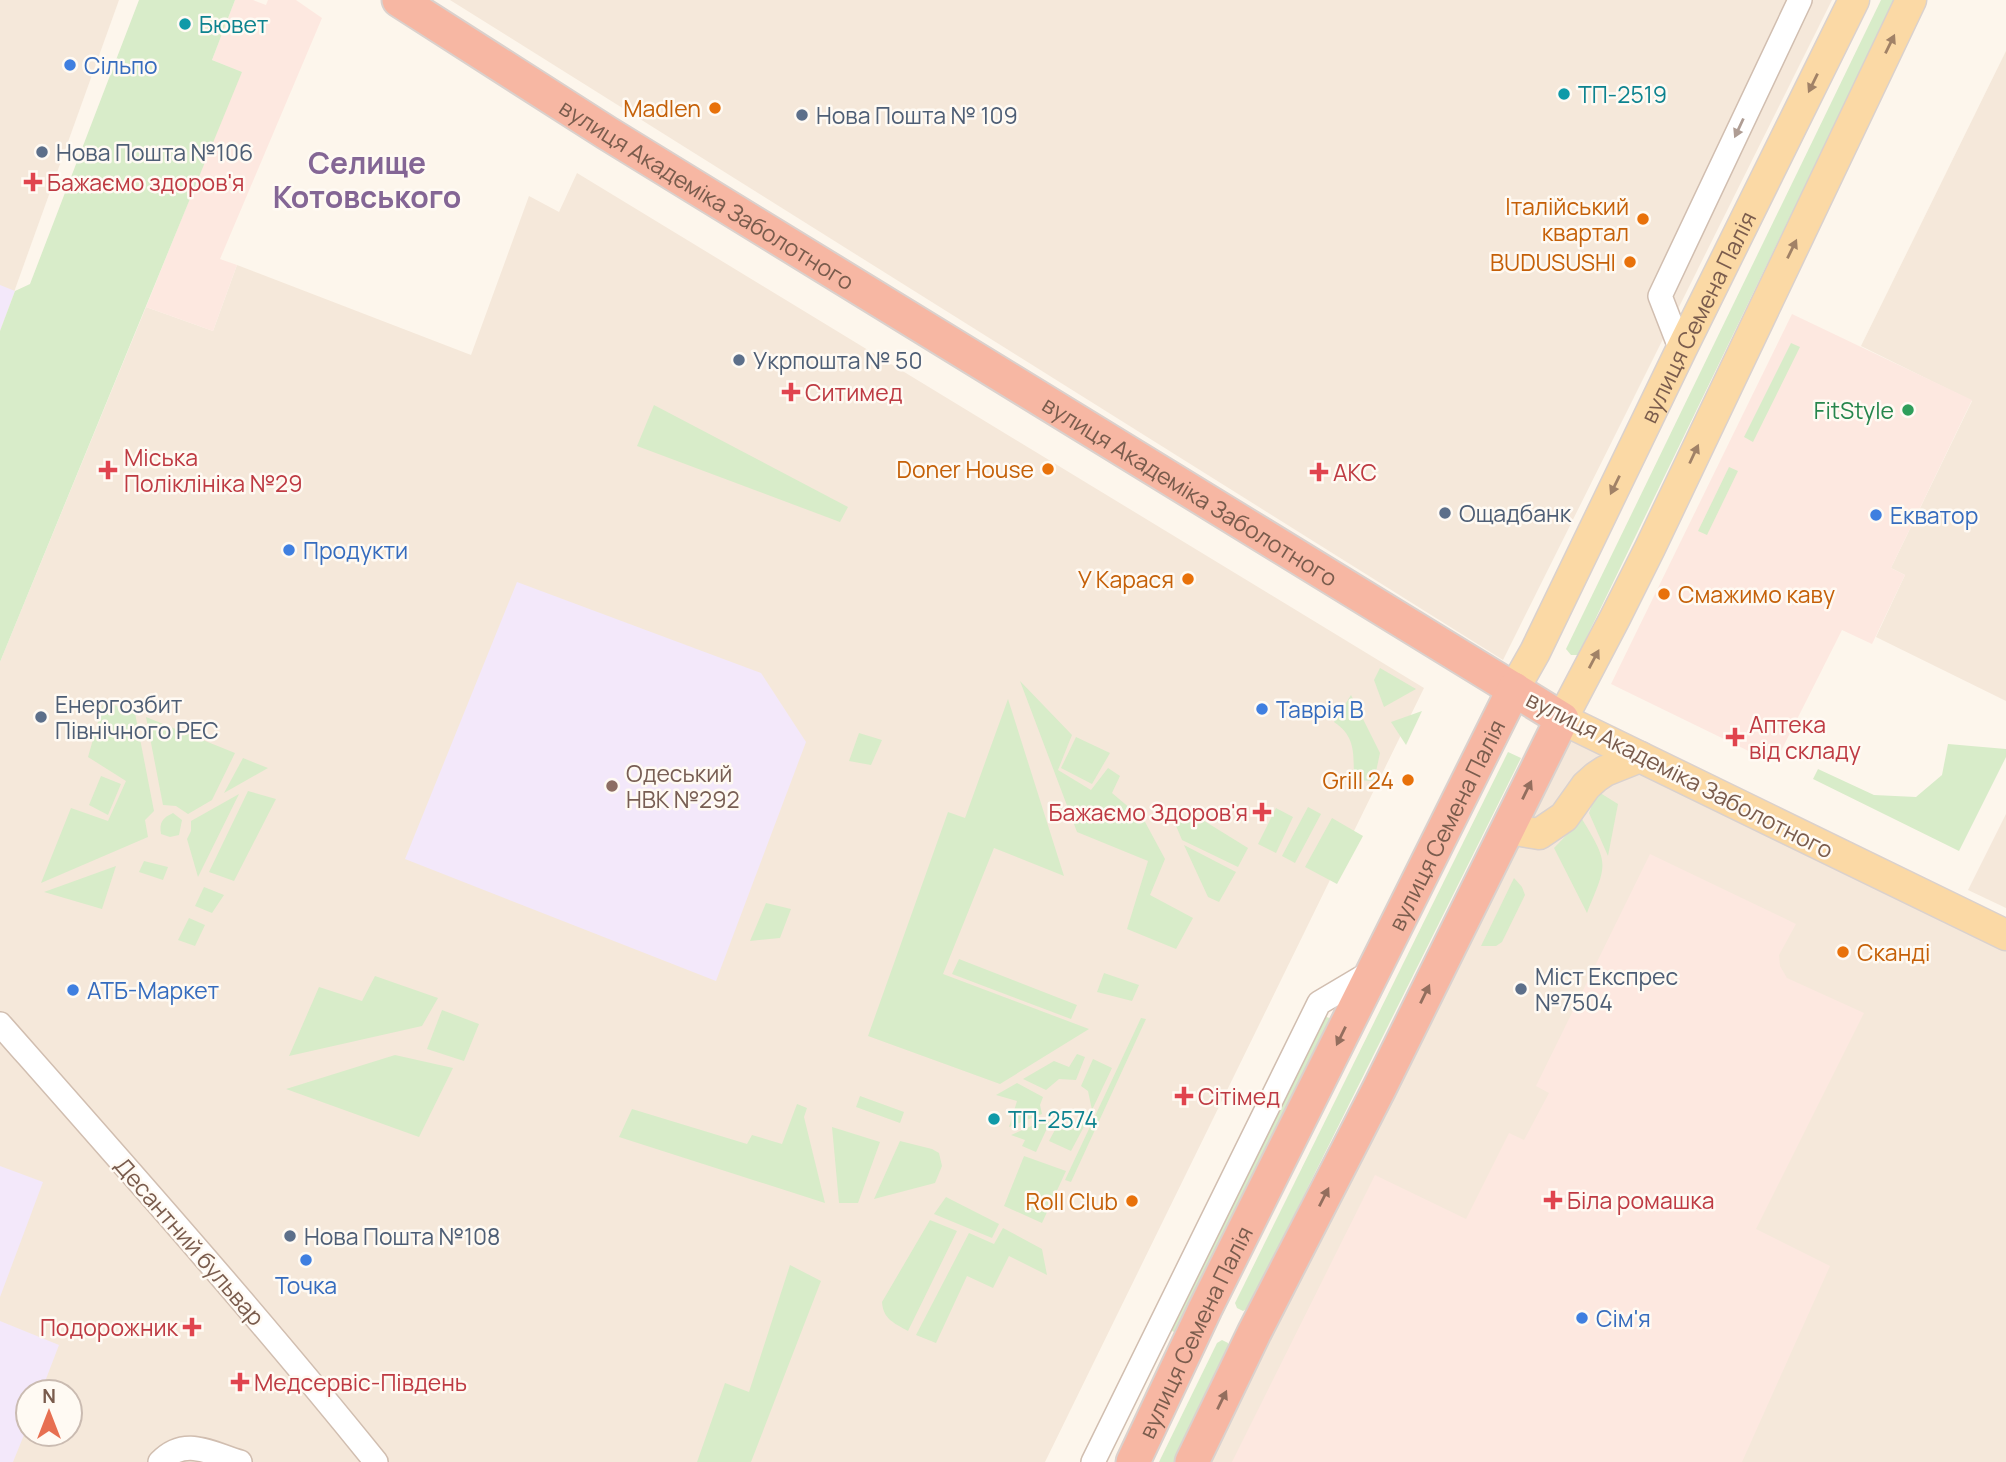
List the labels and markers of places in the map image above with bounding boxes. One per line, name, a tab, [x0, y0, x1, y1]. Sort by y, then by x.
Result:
place label: Бювет	[199, 8, 269, 40]
marker: Бювет	[177, 16, 193, 32]
place label: Сільпо	[84, 49, 158, 81]
marker: Сільпо	[62, 57, 78, 73]
place label: ТП-2519	[1578, 78, 1667, 110]
marker: ТП-2519	[1556, 86, 1572, 102]
place label: Madlen	[623, 92, 701, 124]
place label: Нова Пошта № 109	[816, 99, 1018, 131]
marker: Madlen	[707, 100, 723, 116]
marker: Нова Пошта № 109	[794, 107, 810, 123]
place label: Нова Пошта №106	[56, 136, 253, 168]
marker: Нова Пошта №106	[34, 144, 50, 160]
place label: Бажаємо здоров'я	[47, 166, 244, 198]
marker: Бажаємо здоров'я	[25, 174, 41, 190]
place label: Італійський квартал	[1505, 190, 1629, 248]
marker: Італійський квартал	[1635, 211, 1651, 227]
place label: BUDUSUSHI	[1490, 246, 1616, 278]
marker: BUDUSUSHI	[1622, 254, 1638, 270]
place label: Укрпошта № 50	[753, 344, 922, 376]
marker: Укрпошта № 50	[731, 352, 747, 368]
place label: Ситимед	[805, 376, 903, 408]
marker: Ситимед	[783, 384, 799, 400]
place label: FitStyle	[1814, 394, 1894, 426]
marker: FitStyle	[1900, 402, 1916, 418]
place label: Міська Поліклініка №29	[124, 441, 302, 499]
place label: Doner House	[897, 453, 1034, 485]
place label: АКС	[1333, 456, 1377, 488]
marker: Міська Поліклініка №29	[98, 460, 118, 480]
marker: Doner House	[1040, 461, 1056, 477]
marker: АКС	[1311, 464, 1327, 480]
place label: Ощадбанк	[1459, 497, 1572, 529]
place label: Екватор	[1890, 499, 1978, 531]
marker: Ощадбанк	[1437, 505, 1453, 521]
marker: Екватор	[1868, 507, 1884, 523]
place label: Продукти	[303, 534, 408, 566]
marker: Продукти	[281, 542, 297, 558]
place label: У Карася	[1078, 563, 1174, 595]
marker: У Карася	[1180, 571, 1196, 587]
place label: Смажимо каву	[1678, 578, 1835, 610]
marker: Смажимо каву	[1656, 586, 1672, 602]
place label: Енергозбит Північного РЕС	[55, 688, 219, 746]
place label: Таврія В	[1276, 693, 1364, 725]
marker: Таврія В	[1254, 701, 1270, 717]
place label: Аптека від складу	[1749, 708, 1861, 766]
marker: Енергозбит Північного РЕС	[33, 709, 49, 725]
marker: Аптека від складу	[1727, 729, 1743, 745]
place label: Одеський НВК №292	[626, 757, 740, 815]
place label: Grill 24	[1323, 764, 1394, 796]
marker: Grill 24	[1400, 772, 1416, 788]
marker: Одеський НВК №292	[604, 778, 620, 794]
place label: Бажаємо Здоров'я	[1049, 796, 1248, 828]
marker: Бажаємо Здоров'я	[1254, 804, 1270, 820]
place label: Сканді	[1857, 936, 1930, 968]
marker: Сканді	[1835, 944, 1851, 960]
place label: Міст Експрес №7504	[1535, 960, 1678, 1018]
place label: АТБ-Маркет	[87, 974, 219, 1006]
marker: Міст Експрес №7504	[1513, 981, 1529, 997]
marker: АТБ-Маркет	[65, 982, 81, 998]
place label: Сітімед	[1198, 1080, 1280, 1112]
marker: Сітімед	[1176, 1088, 1192, 1104]
place label: ТП-2574	[1008, 1103, 1098, 1135]
marker: ТП-2574	[986, 1111, 1002, 1127]
place label: Біла ромашка	[1567, 1184, 1714, 1216]
place label: Roll Club	[1025, 1185, 1118, 1217]
marker: Біла ромашка	[1545, 1192, 1561, 1208]
marker: Roll Club	[1124, 1193, 1140, 1209]
place label: Нова Пошта №108	[304, 1220, 500, 1252]
marker: Нова Пошта №108	[282, 1228, 298, 1244]
marker: Точка	[298, 1252, 314, 1268]
place label: Точка	[275, 1269, 337, 1301]
place label: Сім'я	[1596, 1302, 1651, 1334]
marker: Сім'я	[1574, 1310, 1590, 1326]
place label: Подорожник	[40, 1311, 179, 1343]
marker: Подорожник	[184, 1319, 200, 1335]
place label: Медсервіс-Південь	[254, 1366, 467, 1398]
marker: Медсервіс-Південь	[232, 1374, 248, 1390]

